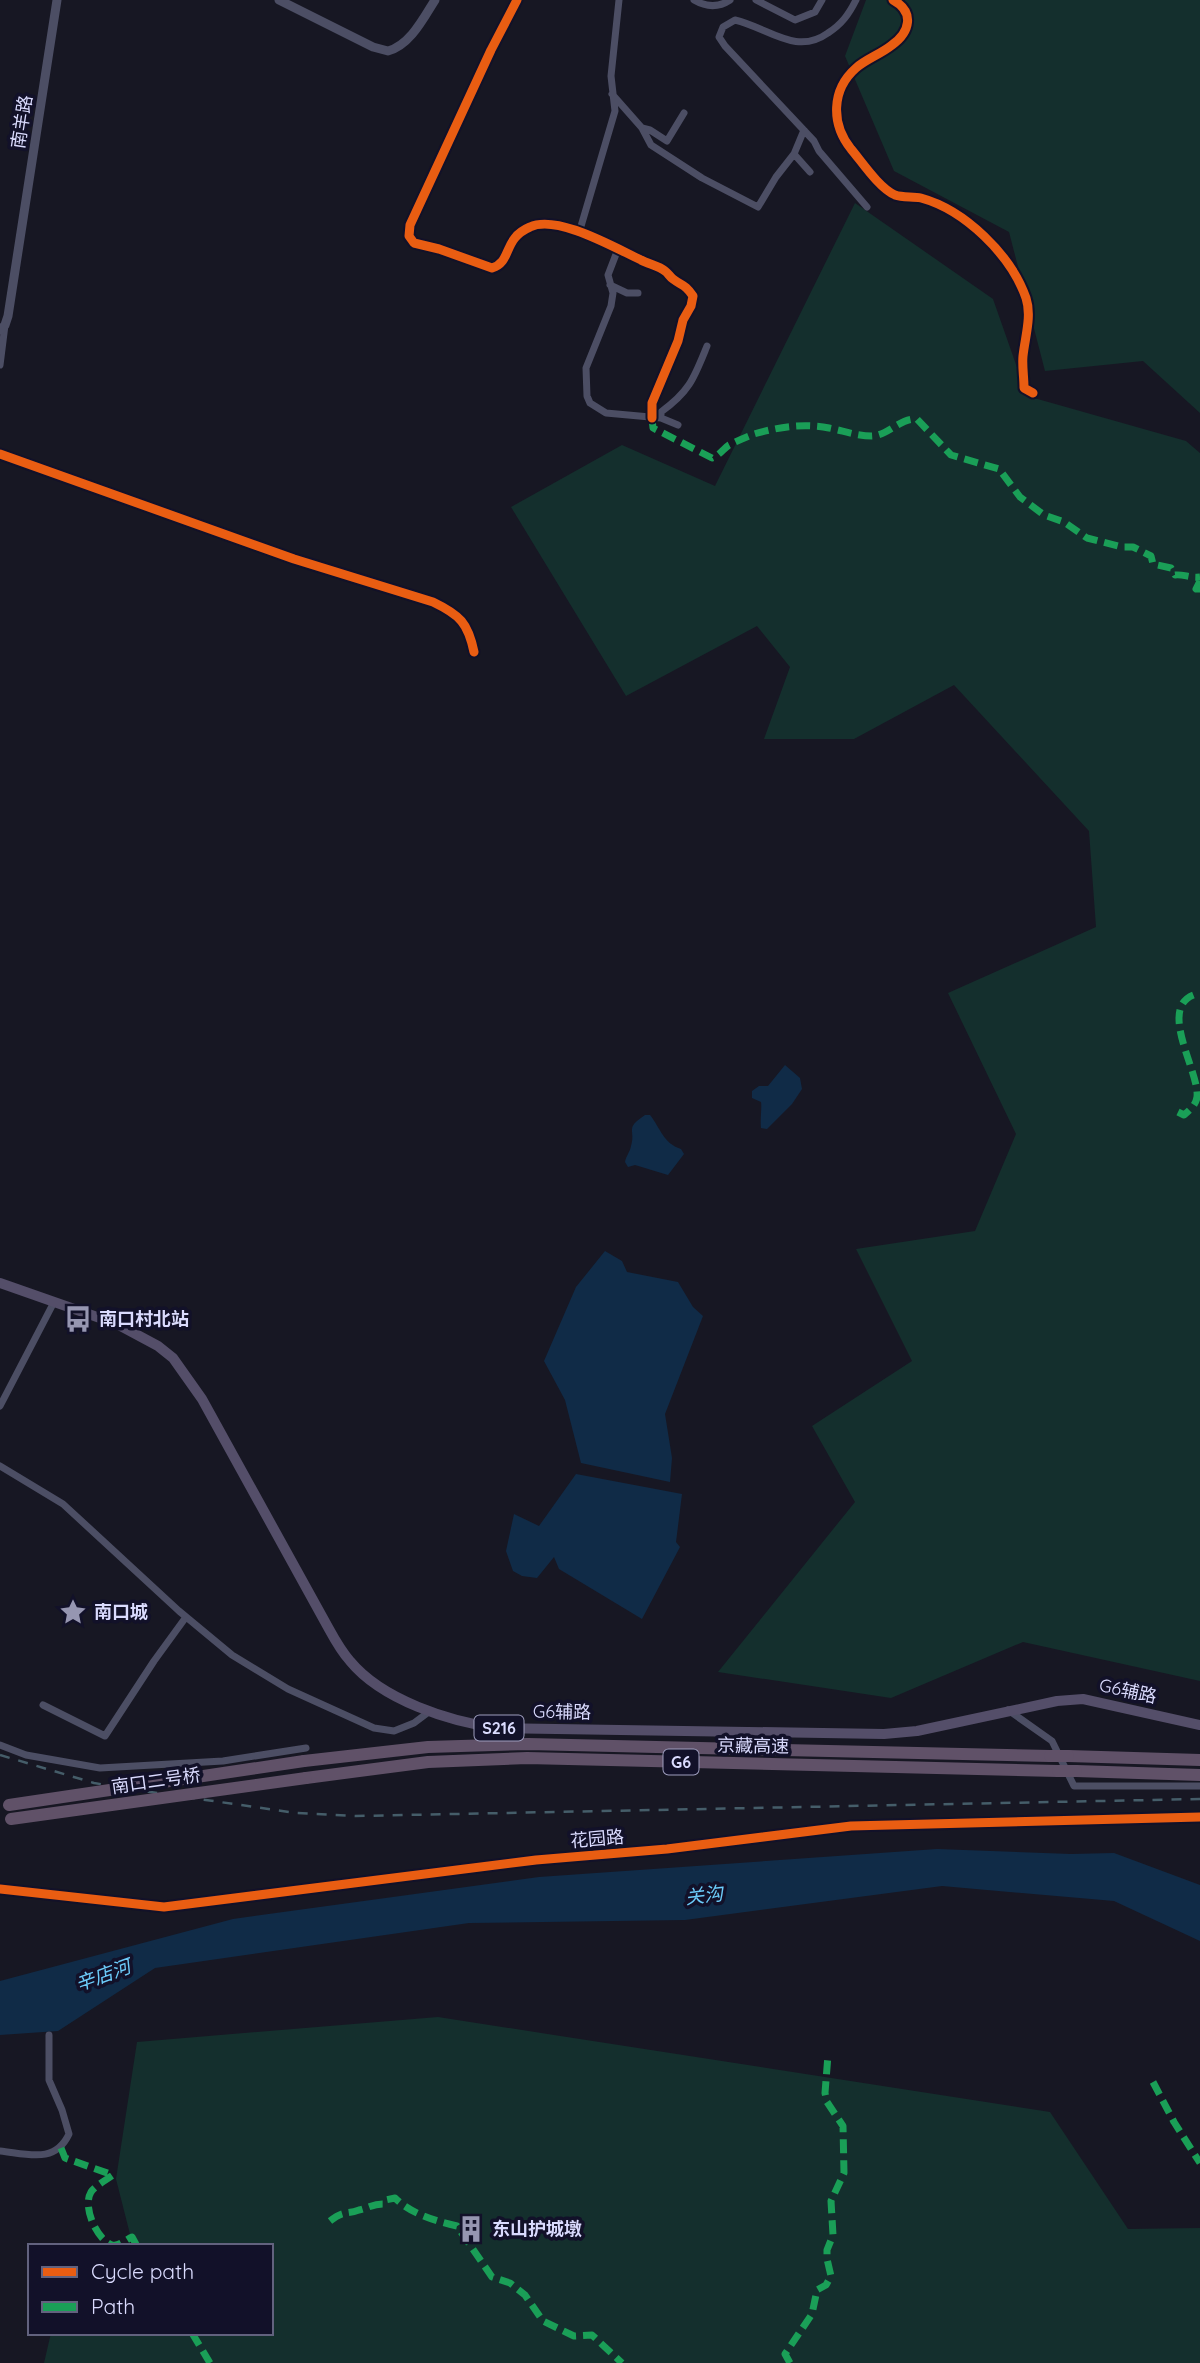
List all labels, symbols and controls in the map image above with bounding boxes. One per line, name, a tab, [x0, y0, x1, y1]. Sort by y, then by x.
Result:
street label: 南羊路	[6, 93, 37, 150]
bus stop icon: 南口村北站	[63, 1304, 93, 1334]
place label: 南口村北站	[99, 1307, 189, 1330]
place icon: 南口城	[58, 1597, 88, 1627]
place label: 南口城	[94, 1600, 148, 1623]
street label: G6辅路	[1097, 1673, 1159, 1708]
street label: G6辅路	[533, 1699, 591, 1724]
road number: S216	[475, 1716, 524, 1740]
street label: 京藏高速	[717, 1733, 789, 1758]
road number: G6	[664, 1750, 698, 1774]
street label: 南口二号桥	[110, 1763, 202, 1798]
street label: 花园路	[569, 1825, 625, 1852]
water label: 关沟	[684, 1881, 726, 1909]
water label: 辛店河	[72, 1953, 138, 1996]
building icon: 东山护城墩	[456, 2214, 486, 2244]
place label: 东山护城墩	[492, 2217, 582, 2240]
legend	[28, 2244, 273, 2335]
text: Cycle path	[91, 2258, 194, 2284]
text: Path	[91, 2293, 135, 2319]

